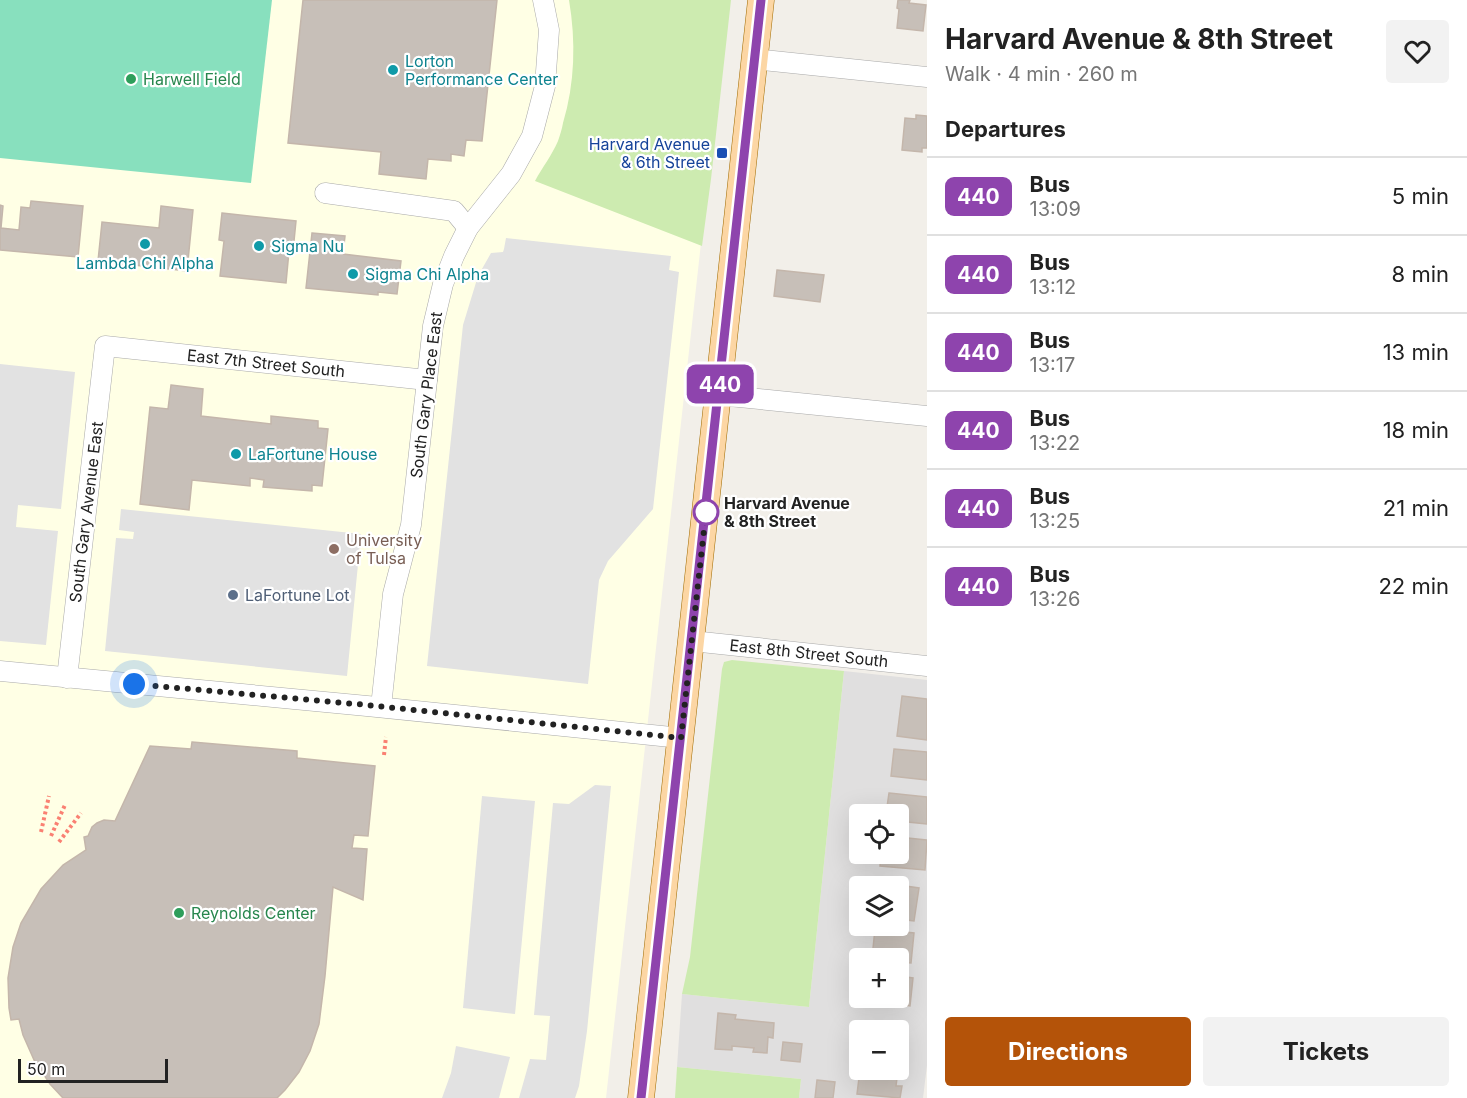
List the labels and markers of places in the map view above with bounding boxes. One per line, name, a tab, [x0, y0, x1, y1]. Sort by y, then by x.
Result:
place label: Lorton Performance Center	[405, 51, 558, 89]
marker: Lorton Performance Center	[386, 63, 400, 77]
place label: Harwell Field	[143, 69, 241, 89]
marker: Harwell Field	[124, 72, 138, 86]
place label: Harvard Avenue & 6th Street	[589, 134, 710, 172]
marker: Harvard Avenue & 6th Street	[715, 146, 729, 160]
place label: Sigma Nu	[271, 236, 344, 256]
marker: Lambda Chi Alpha	[138, 237, 152, 251]
marker: Sigma Nu	[252, 239, 266, 253]
place label: Lambda Chi Alpha	[76, 253, 214, 273]
place label: Sigma Chi Alpha	[365, 264, 489, 284]
marker: Sigma Chi Alpha	[346, 267, 360, 281]
place label: LaFortune House	[248, 444, 377, 464]
marker: LaFortune House	[229, 447, 243, 461]
place label: Harvard Avenue & 8th Street	[724, 493, 850, 531]
marker: Harvard Avenue & 8th Street	[693, 499, 719, 525]
place label: University of Tulsa	[346, 530, 422, 568]
marker: University of Tulsa	[327, 542, 341, 556]
place label: LaFortune Lot	[245, 585, 350, 605]
marker: LaFortune Lot	[226, 588, 240, 602]
place label: Reynolds Center	[191, 903, 316, 923]
marker: Reynolds Center	[172, 906, 186, 920]

